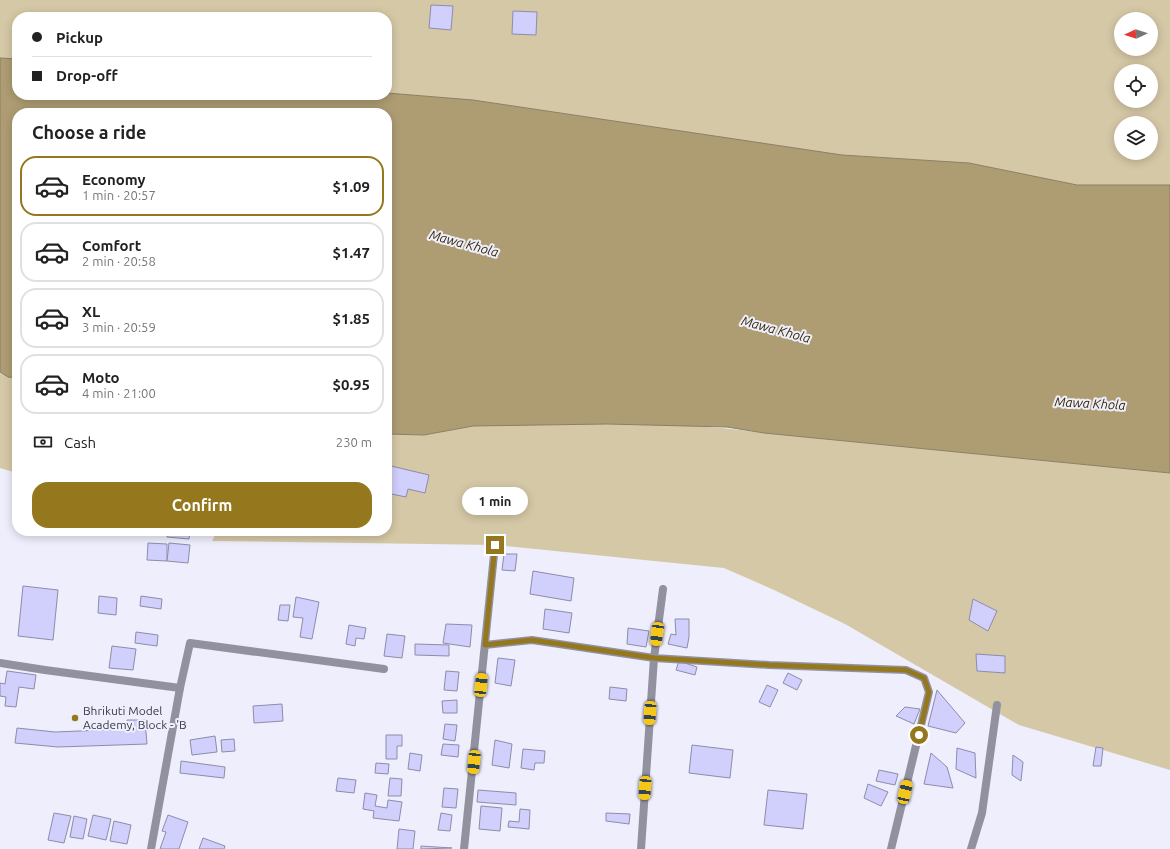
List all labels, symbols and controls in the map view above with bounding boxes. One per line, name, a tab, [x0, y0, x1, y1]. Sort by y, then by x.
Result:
north arrow	[1114, 12, 1158, 56]
map controls	[1114, 12, 1158, 160]
text: Pickup	[56, 29, 103, 46]
button: locate	[1114, 64, 1158, 108]
text: Drop-off	[56, 67, 118, 84]
button: layers	[1114, 116, 1158, 160]
text: Choose a ride	[32, 122, 146, 142]
icon: car	[34, 168, 70, 204]
text: Economy	[82, 171, 146, 188]
text: $1.09	[332, 178, 370, 195]
text: 1 min · 20:57	[82, 188, 156, 202]
water label: Mawa Khola	[428, 227, 500, 259]
icon: car	[34, 234, 70, 270]
text: Comfort	[82, 237, 141, 254]
text: $1.47	[332, 244, 370, 261]
text: 2 min · 20:58	[82, 254, 156, 268]
icon: car	[34, 300, 70, 336]
text: XL	[82, 303, 100, 320]
text: $1.85	[332, 310, 370, 327]
water label: Mawa Khola	[740, 313, 812, 345]
text: 3 min · 20:59	[82, 320, 156, 334]
icon: car	[34, 366, 70, 402]
text: Moto	[82, 369, 120, 386]
text: $0.95	[332, 376, 370, 393]
text: 4 min · 21:00	[82, 386, 156, 400]
water label: Mawa Khola	[1054, 394, 1126, 412]
icon: cash	[32, 431, 54, 453]
text: Cash	[64, 434, 96, 451]
text: 230 m	[336, 435, 372, 449]
button: Confirm	[32, 482, 372, 528]
callout: 1 min	[462, 487, 528, 515]
text: 1 min	[479, 494, 511, 508]
route end	[486, 536, 504, 554]
car	[649, 621, 665, 647]
car	[474, 672, 488, 698]
car	[643, 701, 657, 725]
place label: Bhrikuti Model Academy, Block - 'B	[83, 704, 187, 731]
marker: Bhrikuti Model Academy, Block - 'B	[70, 713, 80, 723]
route start	[910, 726, 928, 744]
car	[467, 749, 481, 775]
car	[638, 776, 652, 800]
car	[896, 779, 914, 805]

